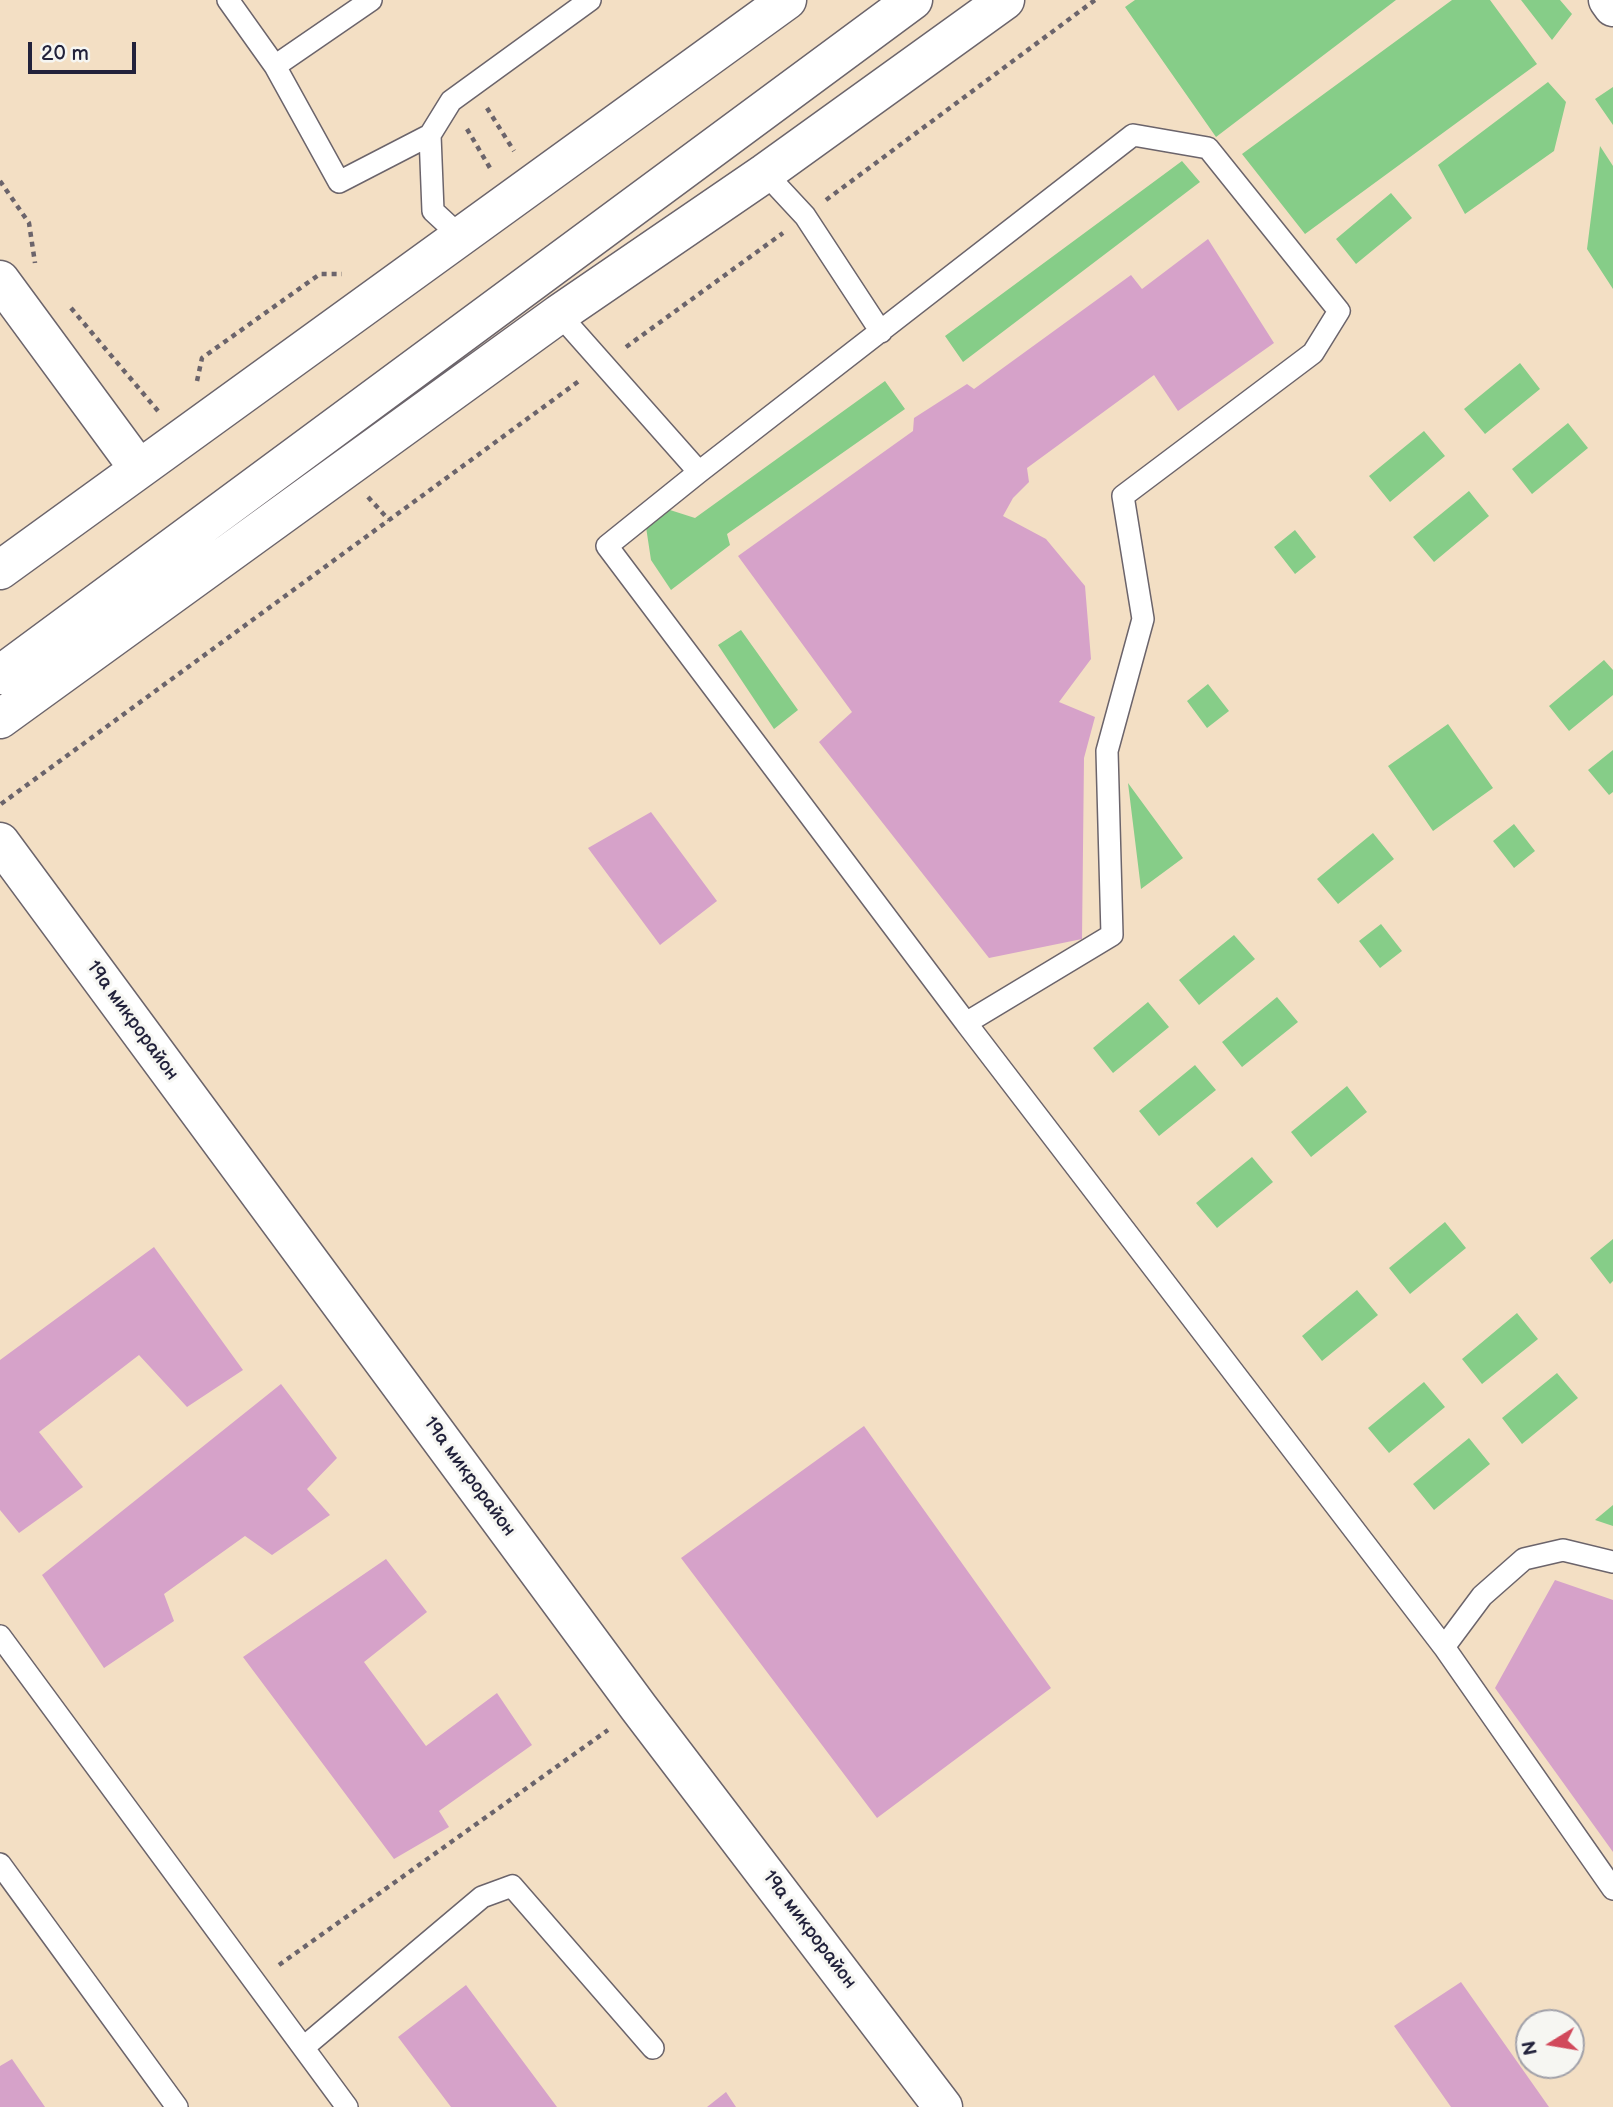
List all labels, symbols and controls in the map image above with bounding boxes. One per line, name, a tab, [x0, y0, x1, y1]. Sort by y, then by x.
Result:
scale bar	[32, 28, 140, 72]
text: 20 m	[41, 41, 89, 66]
street label: 19а микрорайон	[81, 957, 183, 1085]
street label: 19а микрорайон	[418, 1413, 520, 1541]
street label: 19а микрорайон	[757, 1866, 861, 1994]
north arrow	[1515, 2009, 1585, 2079]
text: N	[1518, 2039, 1544, 2057]

